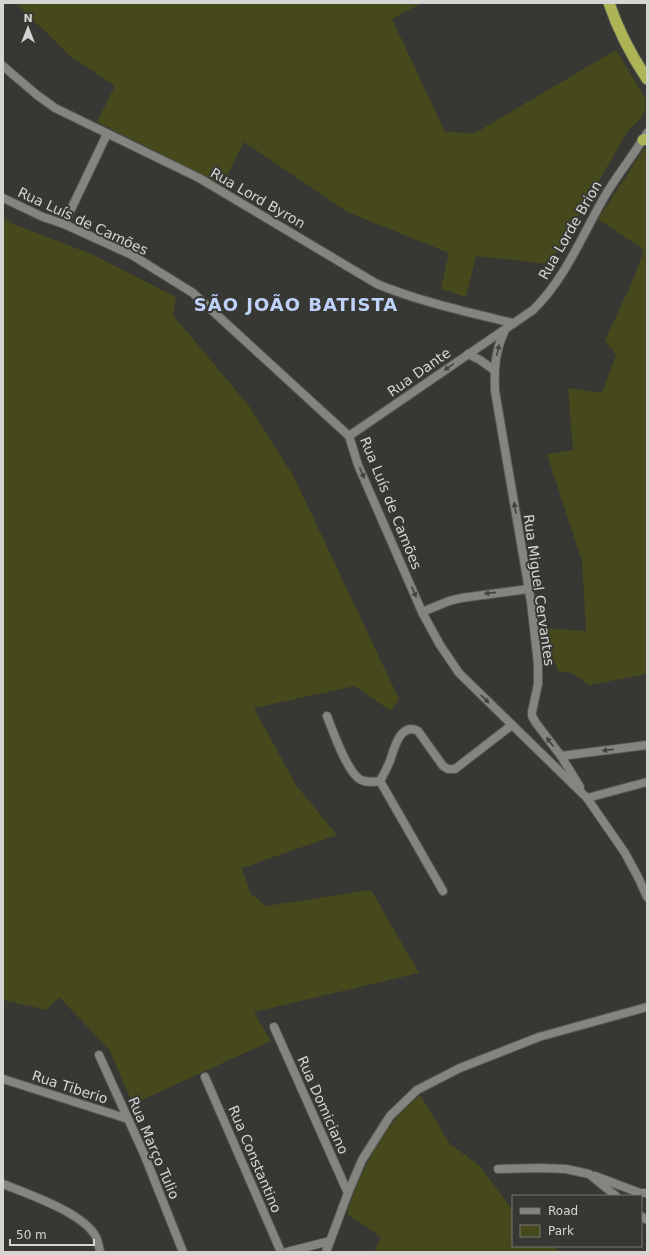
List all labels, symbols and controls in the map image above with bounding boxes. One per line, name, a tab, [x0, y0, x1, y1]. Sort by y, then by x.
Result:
north arrow	[8, 8, 48, 48]
text: N	[23, 12, 33, 25]
street label: Rua Lord Byron	[208, 164, 308, 232]
street label: Rua Lorde Brion	[535, 178, 605, 282]
street label: Rua Luís de Camões	[16, 184, 150, 258]
district label: SÃO JOÃO BATISTA	[194, 293, 398, 315]
one-way arrow	[495, 343, 501, 356]
street label: Rua Dante	[384, 344, 454, 400]
one-way arrow	[444, 363, 454, 371]
street label: Rua Luís de Camões	[357, 434, 425, 572]
one-way arrow	[358, 467, 365, 479]
one-way arrow	[512, 501, 518, 514]
street label: Rua Miguel Cervantes	[520, 513, 558, 667]
one-way arrow	[411, 587, 417, 599]
one-way arrow	[484, 590, 496, 597]
one-way arrow	[480, 694, 490, 704]
one-way arrow	[546, 736, 554, 747]
one-way arrow	[602, 747, 614, 753]
street label: Rua Domiciano	[294, 1054, 352, 1156]
street label: Rua Tiberio	[30, 1067, 110, 1107]
street label: Rua Março Tulio	[125, 1094, 183, 1202]
street label: Rua Constantino	[225, 1103, 285, 1215]
legend	[512, 1195, 642, 1247]
text: Road	[548, 1204, 578, 1218]
scale bar	[10, 1221, 94, 1247]
text: Park	[548, 1224, 574, 1238]
text: 50 m	[16, 1228, 47, 1242]

